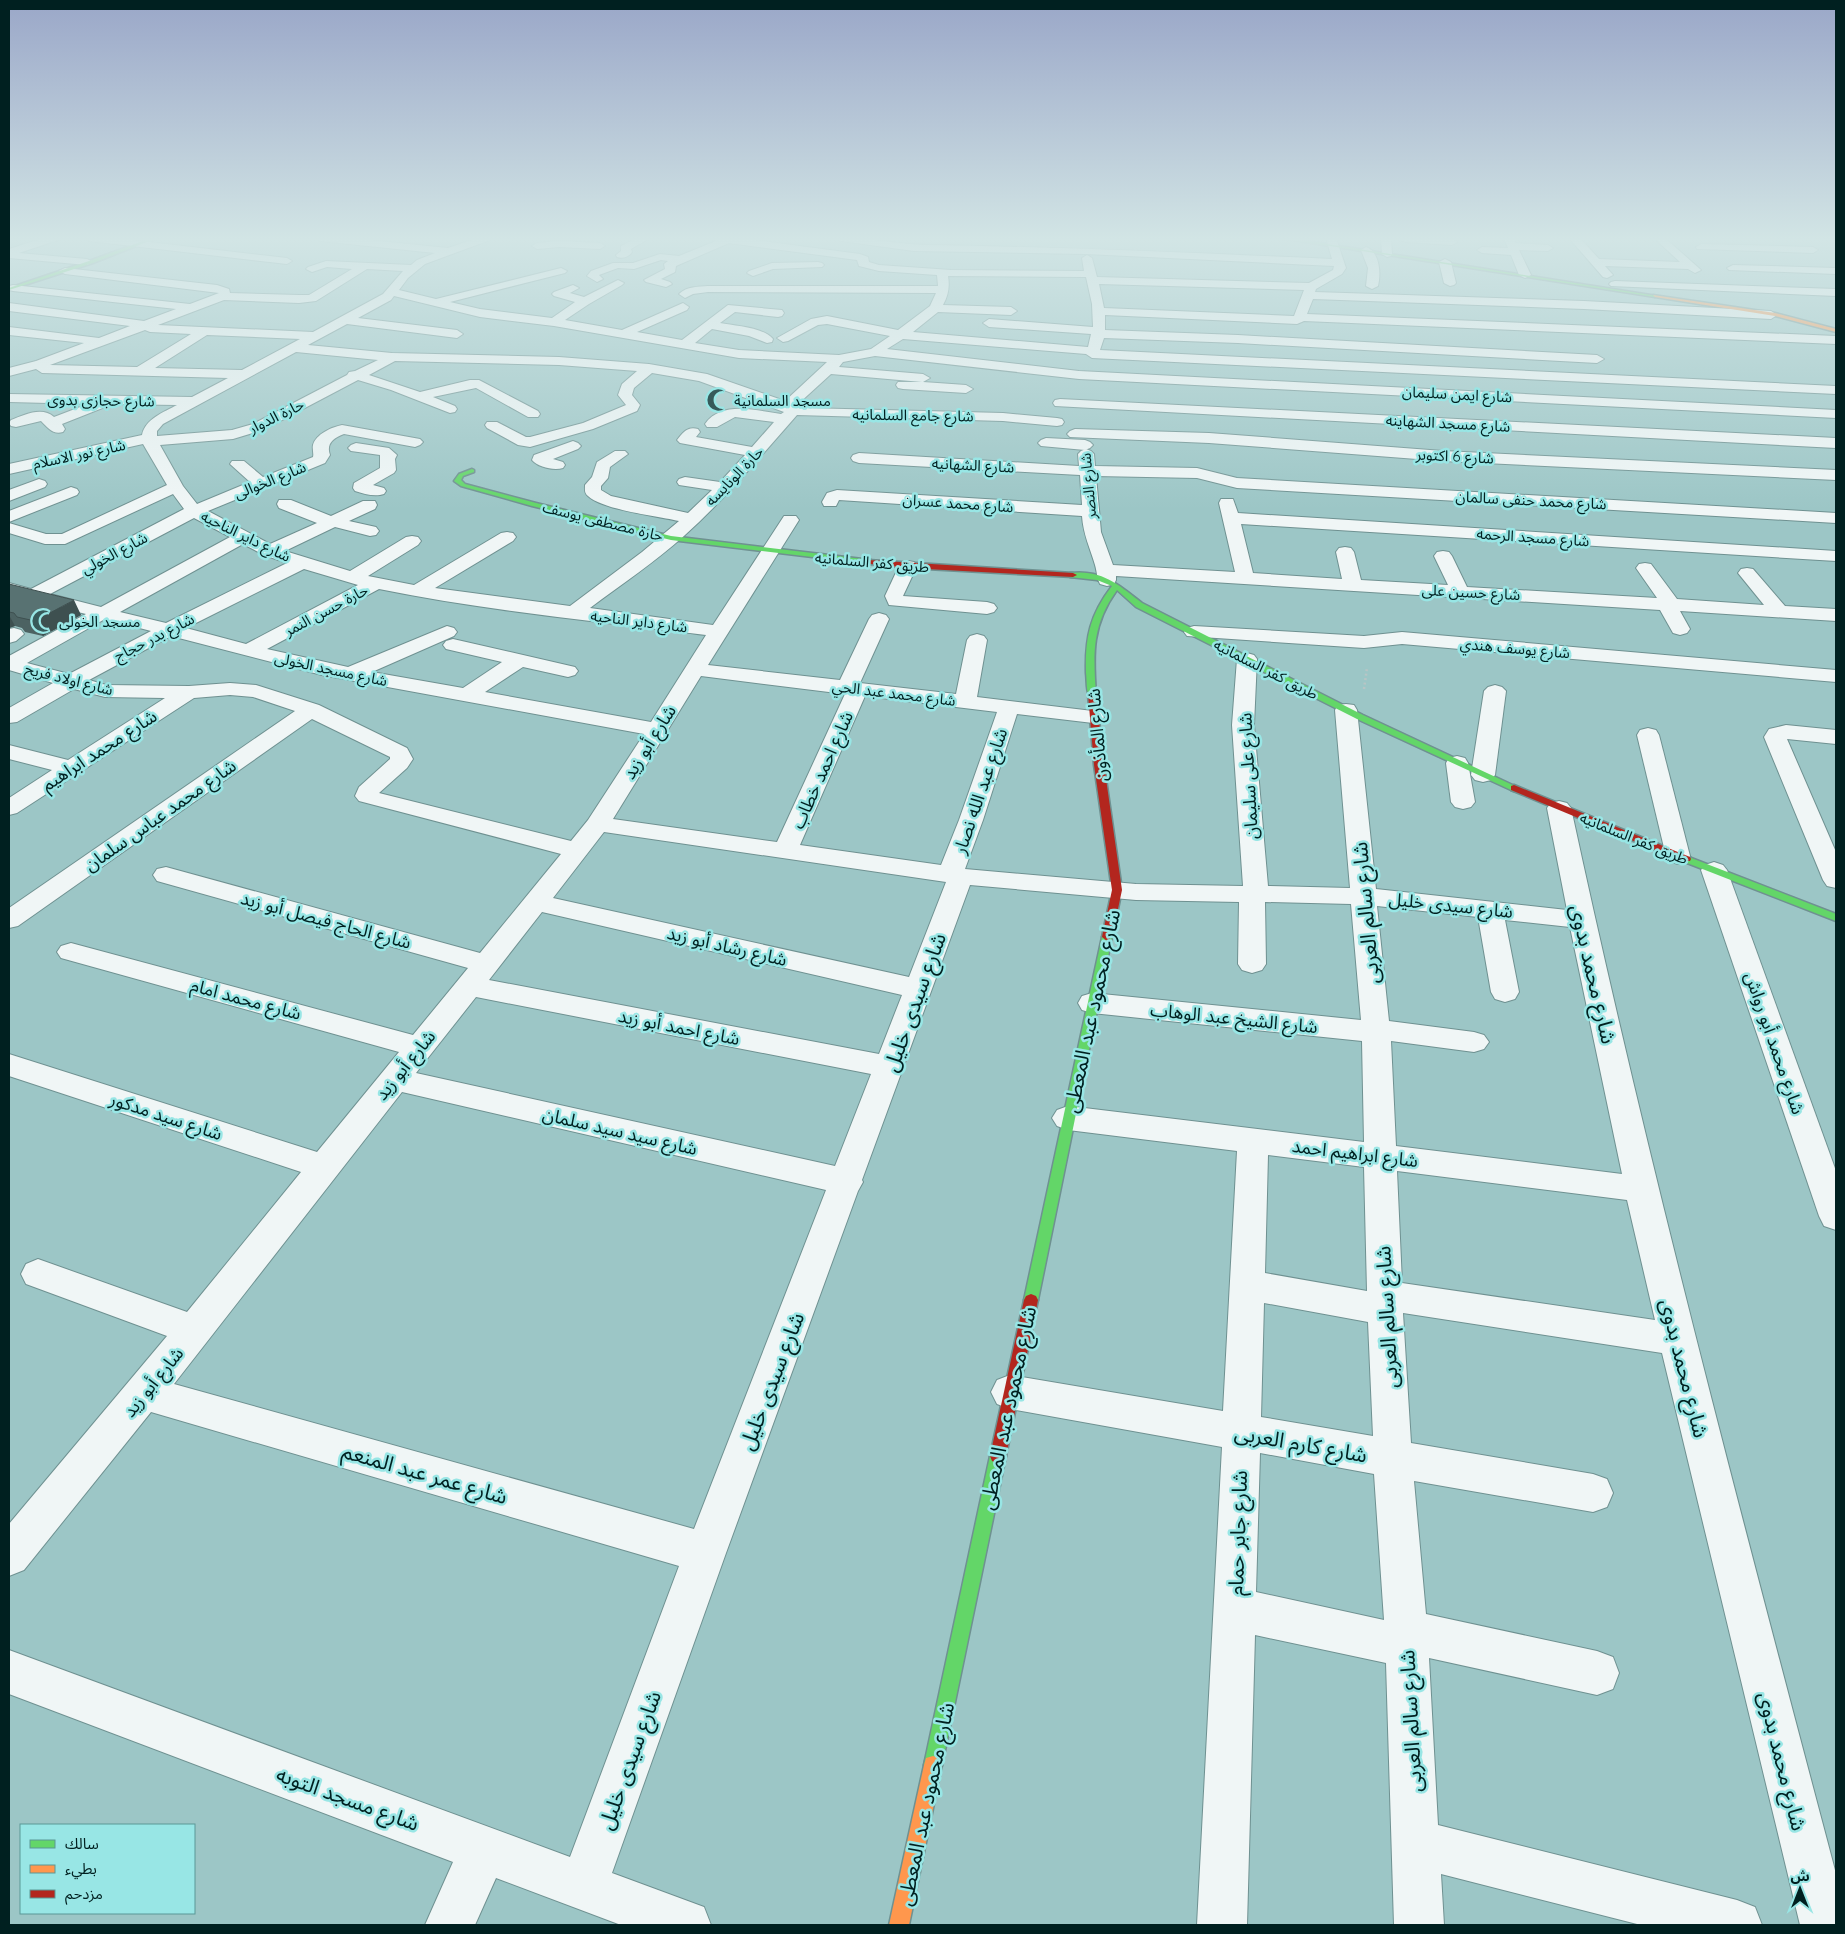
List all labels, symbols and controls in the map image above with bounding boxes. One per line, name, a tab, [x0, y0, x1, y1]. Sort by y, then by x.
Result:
street label: شارع ايمن سليمان	[1401, 382, 1513, 409]
mosque icon: مسجد السلمانية	[705, 387, 731, 413]
street label: شارع حجازى بدوى	[47, 390, 155, 413]
place label: مسجد السلمانية	[734, 391, 831, 410]
street label: حارة الدوار	[244, 394, 307, 438]
street label: شارع جامع السلمانيه	[852, 404, 974, 429]
street label: شارع مسجد الشهاينه	[1385, 410, 1511, 439]
street label: شارع نور الاسلام	[31, 435, 128, 476]
street label: حارة الونايسه	[701, 442, 767, 510]
street label: شارع 6 اكتوبر	[1414, 444, 1495, 471]
street label: شارع النصر	[1076, 452, 1103, 521]
street label: شارع الشهانيه	[931, 453, 1015, 480]
street label: شارع الخوالى	[231, 457, 310, 506]
street label: شارع محمد حنفى سالمان	[1455, 487, 1607, 516]
street label: شارع محمد عسران	[902, 490, 1014, 519]
street label: حارة مصطفى يوسف	[541, 497, 665, 545]
street label: شارع داير الناحيه	[197, 506, 294, 569]
street label: شارع مسجد الرحمه	[1476, 524, 1590, 553]
street label: شارع الخولي	[78, 528, 152, 581]
street label: طريق كفر السلمانيه	[814, 548, 930, 577]
street label: حارة حسن النمر	[280, 580, 371, 640]
street label: شارع حسين على	[1421, 580, 1521, 607]
street label: شارع داير الناحيه	[589, 606, 689, 639]
mosque icon: مسجد الخولى	[30, 608, 56, 634]
street label: شارع بدر حجاج	[111, 609, 199, 668]
place label: مسجد الخولى	[59, 612, 140, 631]
street label: شارع يوسف هندي	[1459, 634, 1571, 665]
street label: طريق كفر السلمانيه	[1210, 635, 1321, 704]
street label: شارع مسجد الخولى	[272, 648, 389, 693]
street label: شارع اولاد فريح	[22, 659, 115, 702]
street label: شارع محمد عبد الحي	[831, 676, 957, 713]
street label: شارع المأذون	[1081, 687, 1116, 783]
street label: شارع أبو زيد	[617, 700, 683, 785]
street label: شارع محمد ابراهيم	[37, 704, 163, 798]
street label: شارع احمد خطاب	[786, 708, 861, 834]
street label: شارع على سليمان	[1233, 712, 1266, 840]
street label: شارع عبد الله نصار	[947, 725, 1015, 859]
street label: شارع محمد عباس سلمان	[80, 754, 242, 879]
street label: طريق كفر السلمانيه	[1577, 808, 1691, 869]
street label: شارع سالم العربى	[1346, 841, 1387, 985]
street label: شارع الحاج فيصل أبو زيد	[237, 886, 414, 957]
street label: شارع سيدى خليل	[1387, 887, 1514, 926]
street label: شارع محمد بدوى	[1562, 902, 1623, 1047]
street label: شارع محمود عبد المعطى	[1057, 907, 1128, 1116]
street label: شارع رشاد أبو زيد	[664, 921, 789, 974]
street label: شارع سيدى خليل	[877, 929, 954, 1076]
street label: شارع محمد أبو رواش	[1737, 969, 1810, 1118]
street label: شارع محمد امام	[187, 973, 304, 1028]
street label: شارع الشيخ عبد الوهاب	[1149, 998, 1319, 1041]
street label: شارع احمد أبو زيد	[616, 1004, 742, 1053]
street label: شارع أبو زيد	[370, 1025, 443, 1107]
street label: شارع سيد مدكور	[105, 1087, 225, 1148]
street label: شارع سيد سيد سلمان	[540, 1102, 700, 1163]
street label: شارع ابراهيم احمد	[1290, 1134, 1419, 1175]
street label: شارع سالم العربى	[1369, 1245, 1406, 1389]
street label: شارع محمد بدوى	[1652, 1296, 1715, 1441]
street label: شارع محمود عبد المعطى	[973, 1304, 1044, 1513]
street label: شارع سيدى خليل	[733, 1308, 812, 1455]
street label: شارع أبو زيد	[118, 1342, 191, 1424]
street label: شارع كارم العربى	[1232, 1419, 1369, 1471]
street label: شارع عمر عبد المنعم	[339, 1437, 511, 1512]
street label: شارع جابر حمام	[1222, 1470, 1256, 1596]
street label: شارع سالم العربى	[1393, 1649, 1430, 1793]
street label: شارع سيدى خليل	[592, 1687, 669, 1834]
street label: شارع محمد بدوى	[1750, 1689, 1813, 1834]
street label: شارع محمود عبد المعطى	[891, 1700, 962, 1909]
street label: شارع مسجد التوبه	[272, 1760, 423, 1839]
legend	[20, 1824, 195, 1914]
text: سالك	[65, 1834, 99, 1853]
text: بطيء	[65, 1859, 97, 1880]
north arrow	[1775, 1864, 1825, 1914]
text: ش	[1790, 1867, 1810, 1885]
text: مزدحم	[65, 1884, 103, 1905]

